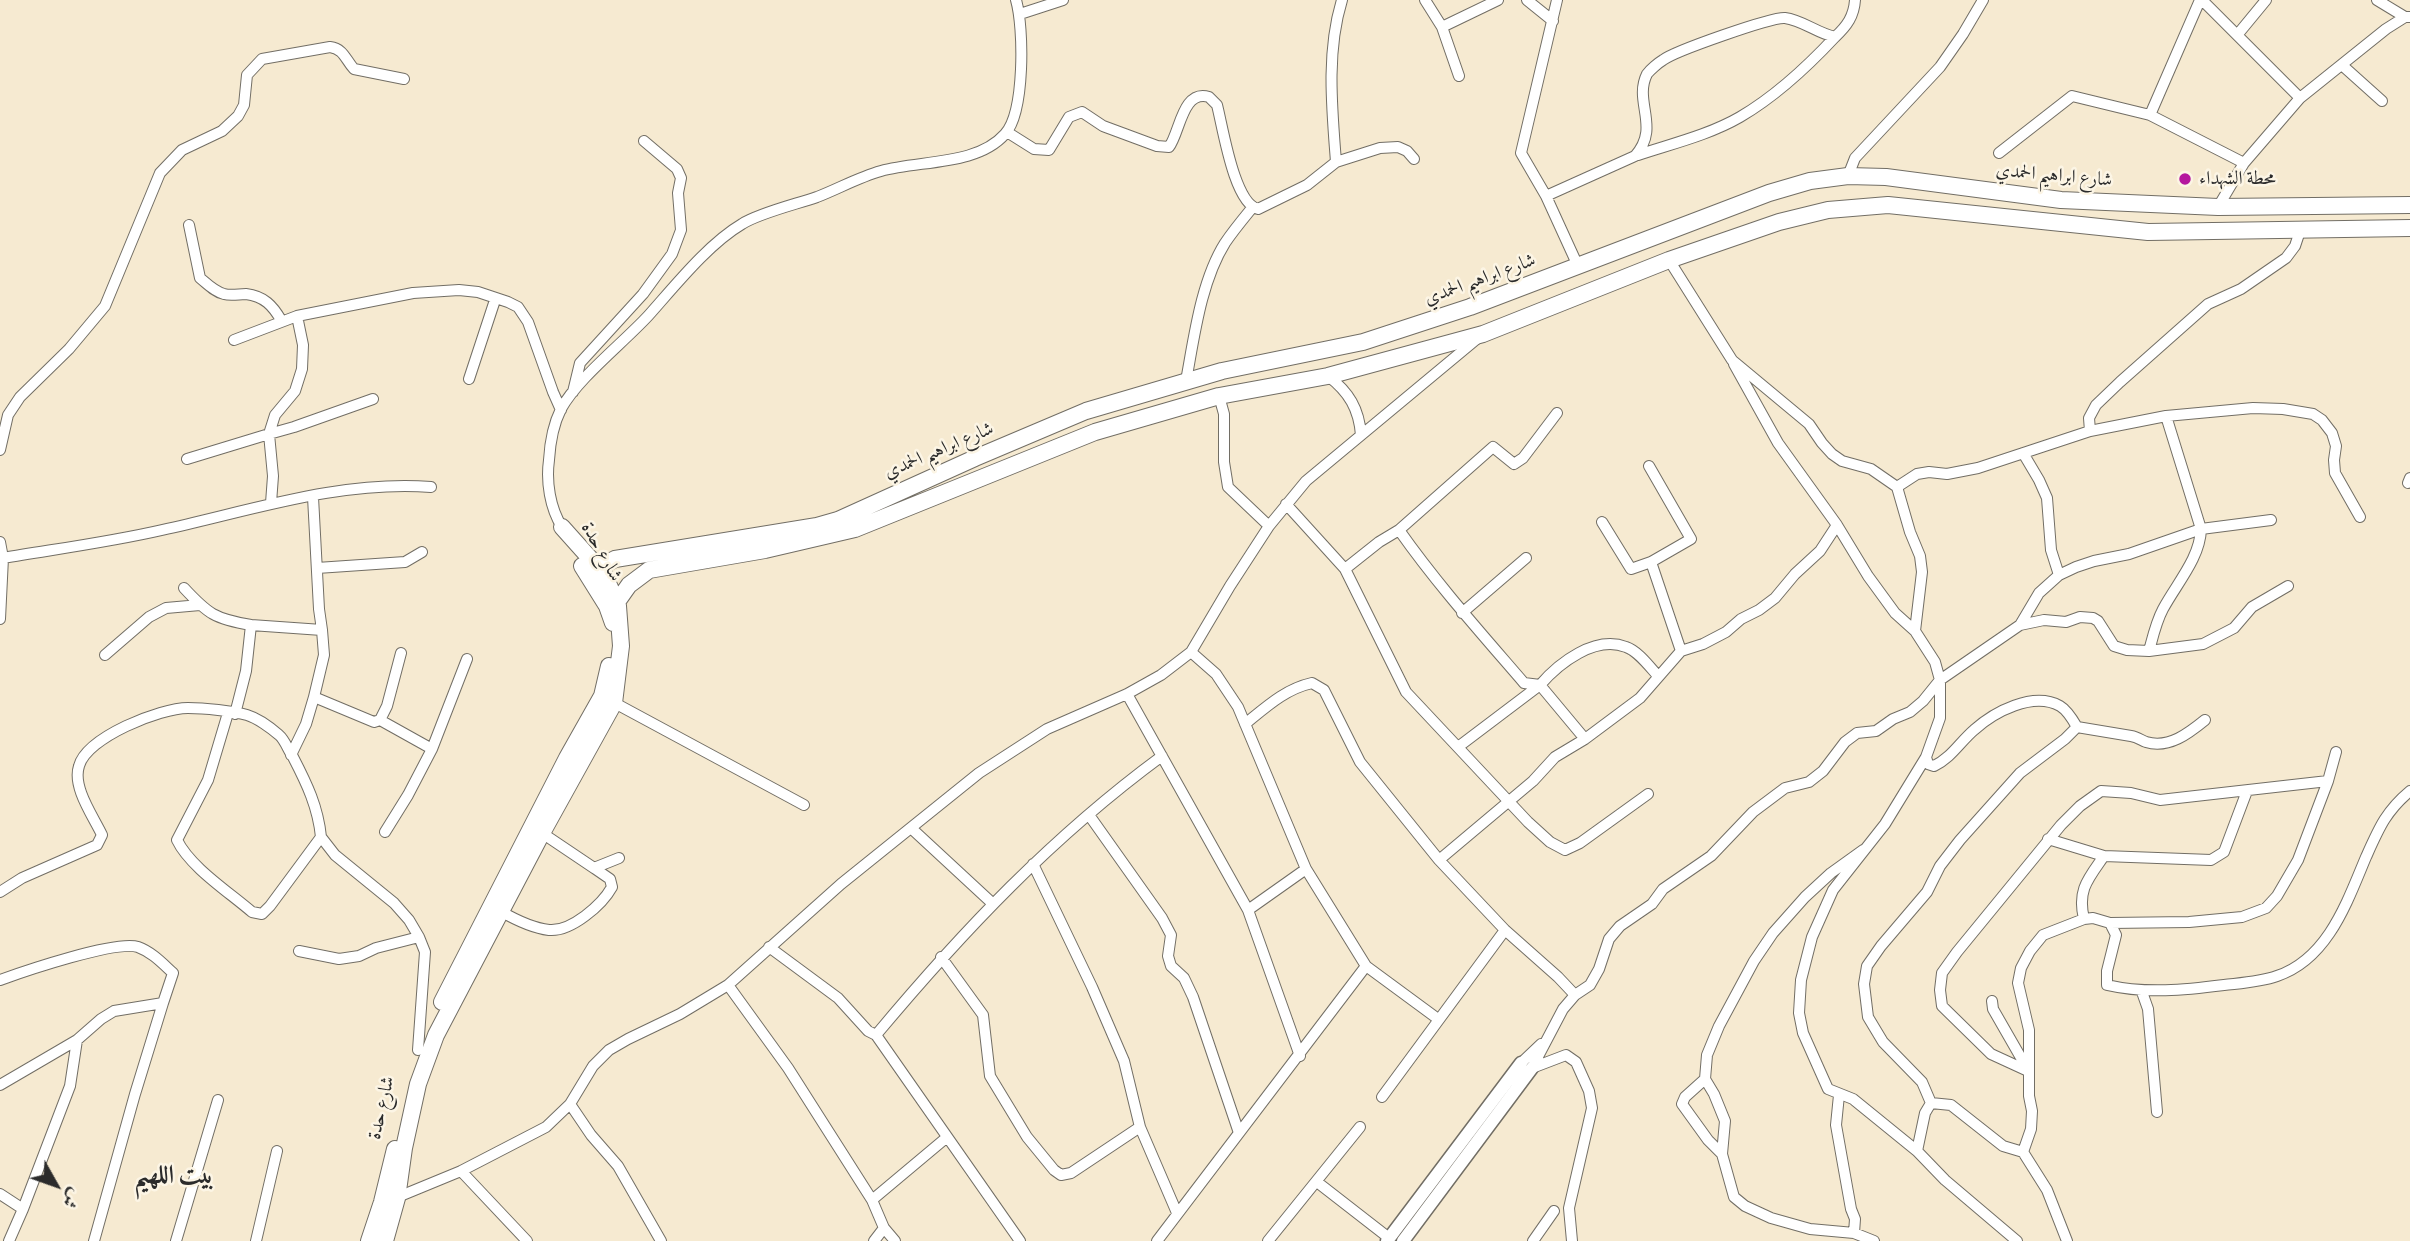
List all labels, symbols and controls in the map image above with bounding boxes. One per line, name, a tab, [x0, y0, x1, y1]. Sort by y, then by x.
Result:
street label: شارع ابراهيم الحمدي	[1995, 160, 2113, 192]
place label: محطة الشهداء	[2199, 168, 2276, 190]
marker: محطة الشهداء	[2177, 171, 2193, 187]
street label: شارع ابراهيم الحمدي	[1421, 249, 1539, 311]
street label: شارع ابراهيم الحمدي	[881, 418, 997, 484]
street label: شارع حدة	[575, 518, 627, 586]
street label: شارع حدة	[364, 1074, 400, 1142]
north arrow	[21, 1150, 91, 1220]
district label: بيت اللهيم	[134, 1161, 214, 1193]
text: ش	[56, 1183, 88, 1214]

